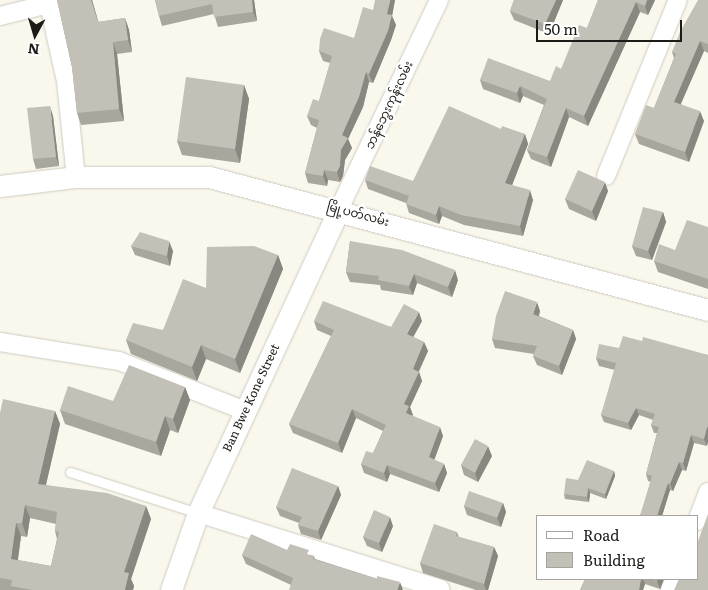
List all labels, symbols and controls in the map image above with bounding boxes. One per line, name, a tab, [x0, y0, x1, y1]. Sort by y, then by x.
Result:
north arrow	[10, 10, 60, 60]
scale bar	[538, 10, 684, 42]
text: 50 m	[544, 17, 578, 40]
text: N	[27, 39, 40, 60]
street label: ဘန်ဘွေးကုန်းလမ်း	[362, 59, 416, 151]
street label: မြို့ပတ်လမ်း	[325, 199, 391, 229]
street label: Ban Bwe Kone Street	[220, 342, 282, 454]
legend	[536, 515, 698, 580]
text: Road	[583, 523, 619, 546]
text: Building	[583, 548, 645, 571]

